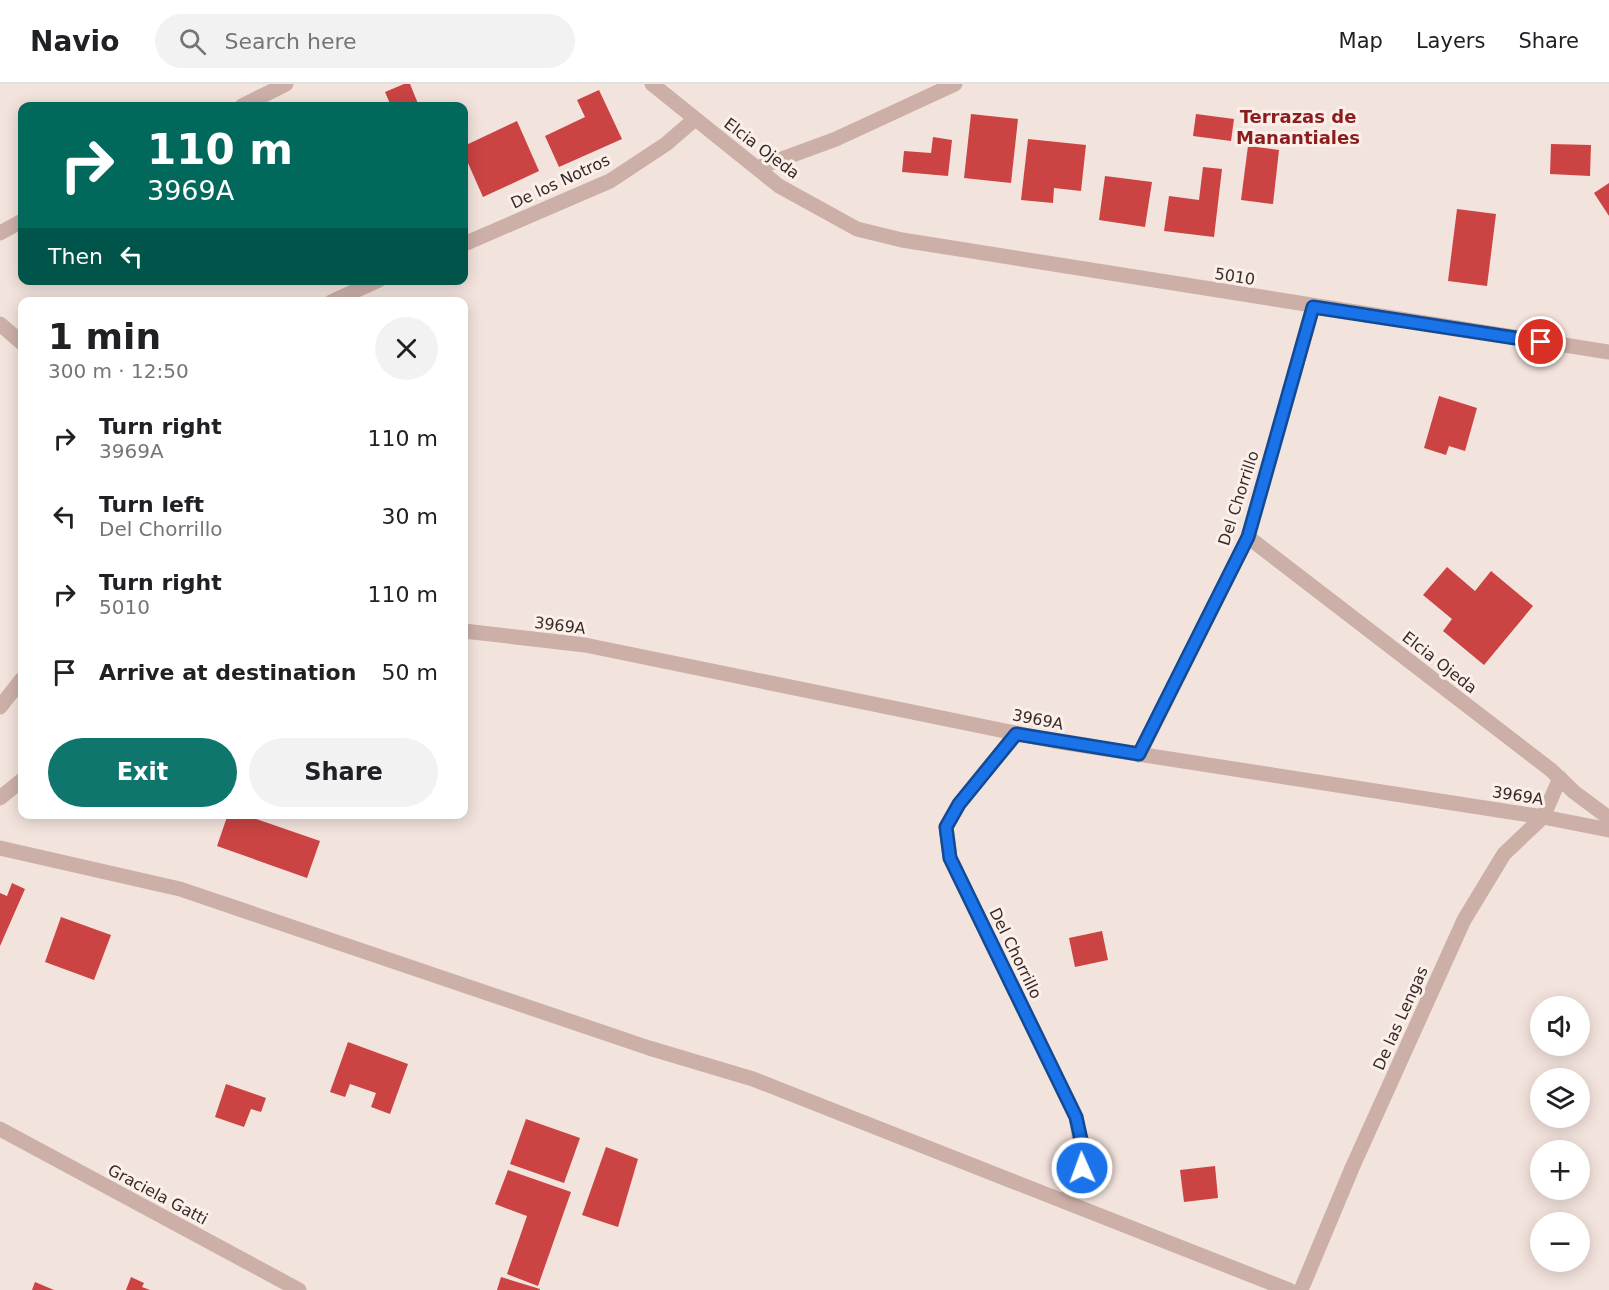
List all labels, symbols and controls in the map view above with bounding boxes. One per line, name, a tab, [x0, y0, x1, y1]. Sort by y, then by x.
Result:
search box	[155, 14, 575, 68]
text: Navio	[30, 25, 119, 58]
icon: search	[176, 25, 209, 58]
text: Search here	[224, 29, 357, 54]
text: Map	[1339, 29, 1383, 53]
text: Layers	[1416, 29, 1485, 53]
text: Share	[1518, 29, 1579, 53]
district label: Terrazas de Manantiales	[1236, 106, 1360, 148]
street label: Elcia Ojeda	[720, 114, 803, 183]
text: 110 m	[147, 125, 293, 174]
icon: right	[48, 126, 126, 204]
street label: De los Notros	[508, 150, 613, 213]
text: 3969A	[147, 175, 234, 206]
icon: left	[115, 240, 148, 273]
text: Then	[48, 244, 103, 269]
street label: 5010	[1213, 264, 1257, 289]
text: 1 min	[48, 316, 161, 357]
pin	[1515, 316, 1566, 367]
button: close	[375, 317, 438, 380]
icon: arrive	[1524, 325, 1557, 358]
text: 300 m · 12:50	[48, 359, 189, 383]
text: Turn right	[99, 414, 222, 439]
icon: right	[48, 422, 81, 455]
text: 110 m	[368, 426, 438, 451]
text: 3969A	[99, 439, 164, 463]
street label: Del Chorrillo	[1214, 448, 1263, 548]
text: Turn left	[99, 492, 204, 517]
icon: left	[48, 500, 81, 533]
text: 30 m	[382, 504, 438, 529]
text: Del Chorrillo	[99, 517, 223, 541]
text: Turn right	[99, 570, 222, 595]
icon: right	[48, 578, 81, 611]
text: 110 m	[368, 582, 438, 607]
text: 5010	[99, 595, 150, 619]
street label: 3969A	[533, 613, 587, 638]
street label: Elcia Ojeda	[1399, 627, 1481, 697]
icon: arrive	[48, 656, 81, 689]
text: Arrive at destination	[99, 660, 356, 685]
text: 50 m	[382, 660, 438, 685]
street label: 3969A	[1011, 705, 1065, 734]
button: Exit	[48, 738, 237, 807]
button: Share	[249, 738, 438, 807]
street label: 3969A	[1491, 782, 1545, 809]
street label: Del Chorrillo	[985, 905, 1046, 1002]
street label: De las Lengas	[1369, 963, 1432, 1073]
map controls	[1530, 996, 1590, 1272]
button: sound	[1530, 996, 1590, 1056]
button: layers	[1530, 1068, 1590, 1128]
position arrow	[1050, 1136, 1114, 1200]
button: +	[1530, 1140, 1590, 1200]
street label: Graciela Gatti	[105, 1160, 211, 1229]
button: −	[1530, 1212, 1590, 1272]

